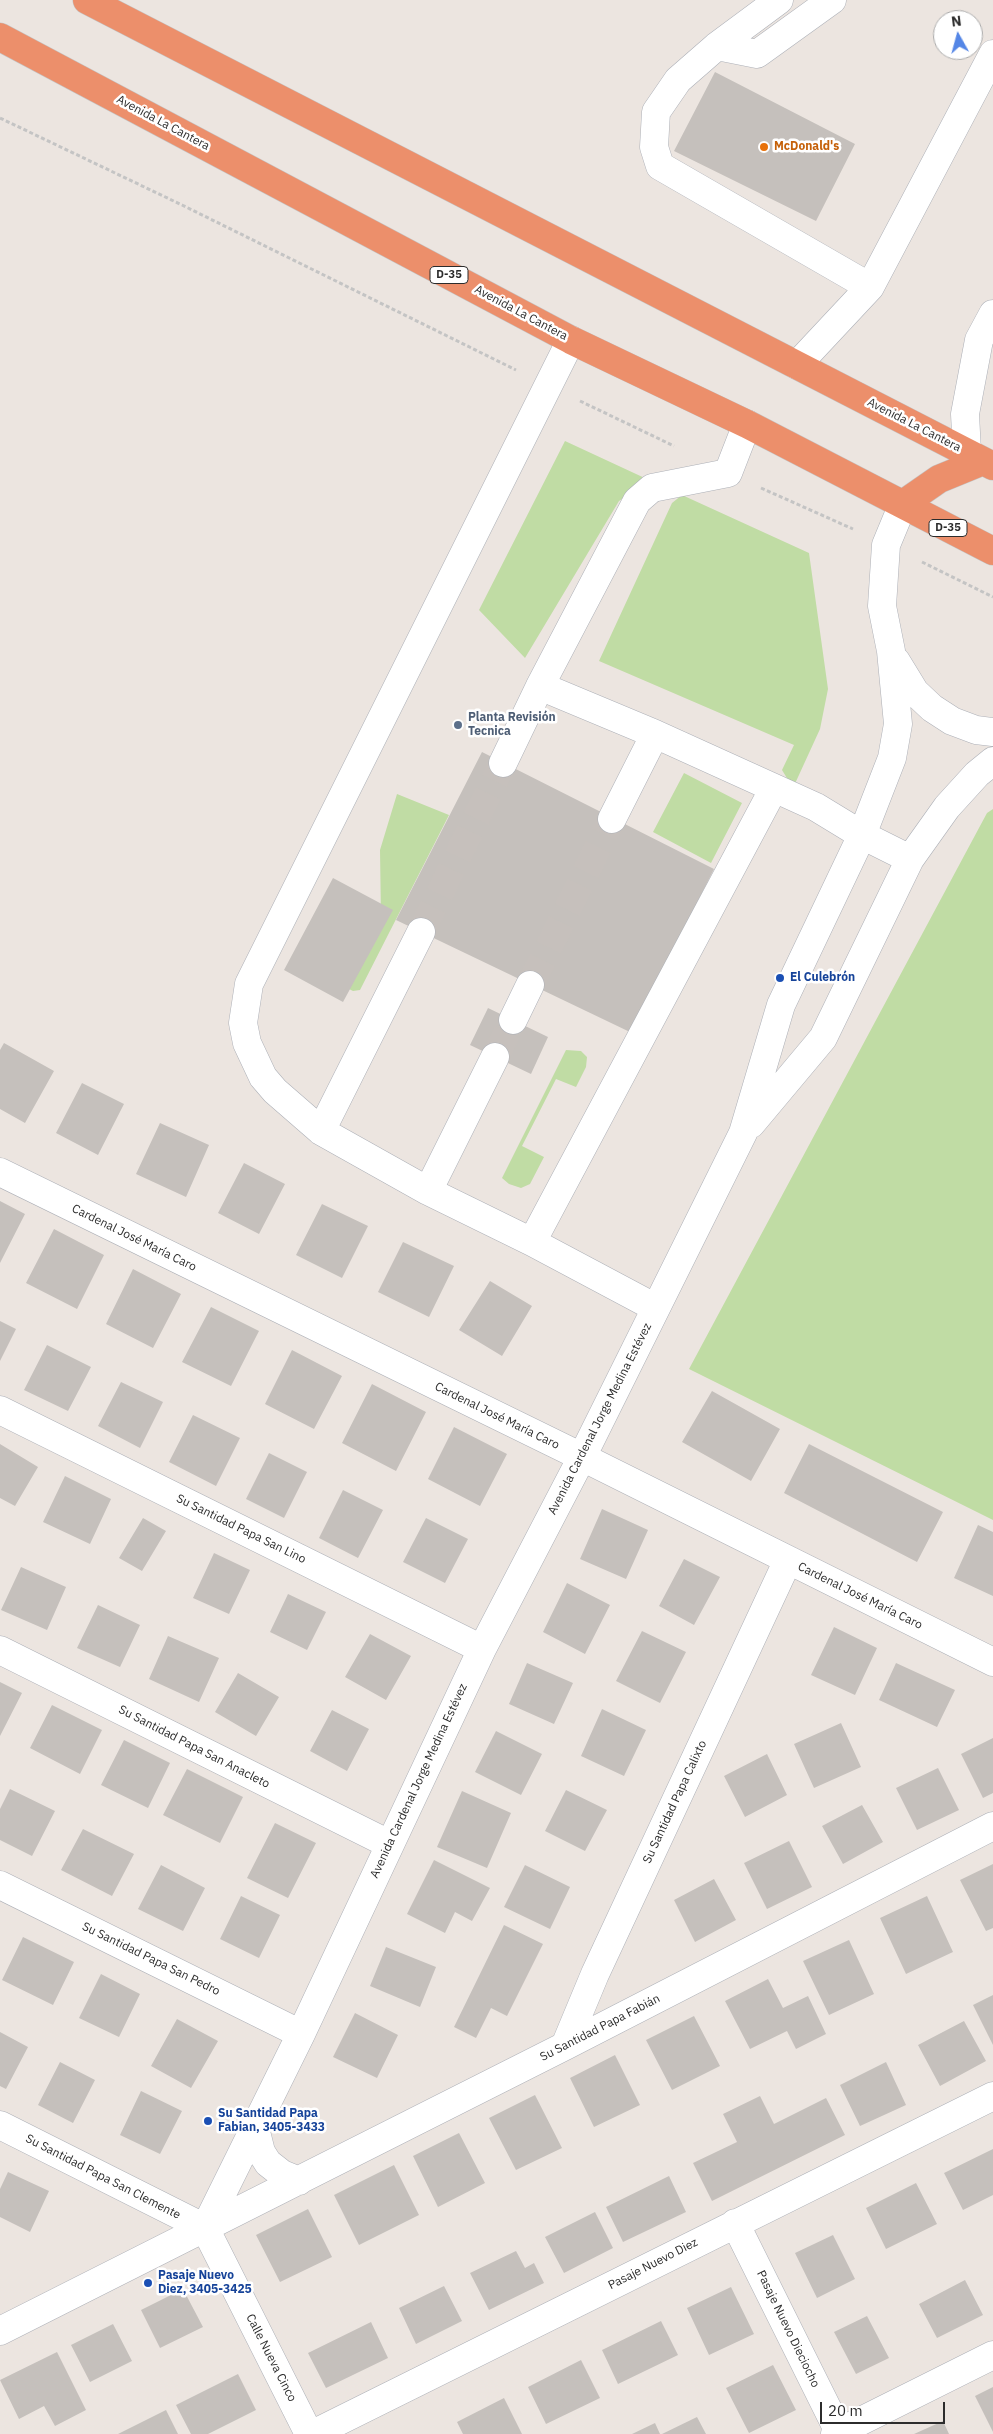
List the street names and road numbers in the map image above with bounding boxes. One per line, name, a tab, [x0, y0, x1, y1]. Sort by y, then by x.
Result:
street label: Avenida La Cantera	[114, 92, 212, 154]
road number: D-35	[430, 266, 468, 284]
street label: Avenida La Cantera	[472, 282, 570, 344]
street label: Avenida La Cantera	[865, 395, 963, 455]
road number: D-35	[929, 520, 967, 536]
street label: Cardenal José María Caro	[69, 1202, 199, 1274]
street label: Avenida Cardenal Jorge Medina Estévez	[545, 1321, 655, 1517]
street label: Cardenal José María Caro	[432, 1380, 562, 1452]
street label: Su Santidad Papa San Lino	[174, 1491, 308, 1567]
street label: Cardenal José María Caro	[795, 1560, 925, 1632]
street label: Avenida Cardenal Jorge Medina Estévez	[367, 1681, 471, 1881]
street label: Su Santidad Papa San Anacleto	[116, 1703, 272, 1791]
street label: Su Santidad Papa Calixto	[640, 1738, 710, 1866]
street label: Su Santidad Papa San Pedro	[80, 1919, 222, 1999]
street label: Su Santidad Papa Fabián	[538, 1991, 662, 2065]
street label: Su Santidad Papa San Clemente	[23, 2132, 183, 2222]
street label: Pasaje Nuevo Diez	[606, 2235, 700, 2293]
street label: Pasaje Nuevo Dieciocho	[753, 2268, 823, 2390]
street label: Calle Nueva Cinco	[243, 2312, 299, 2404]

